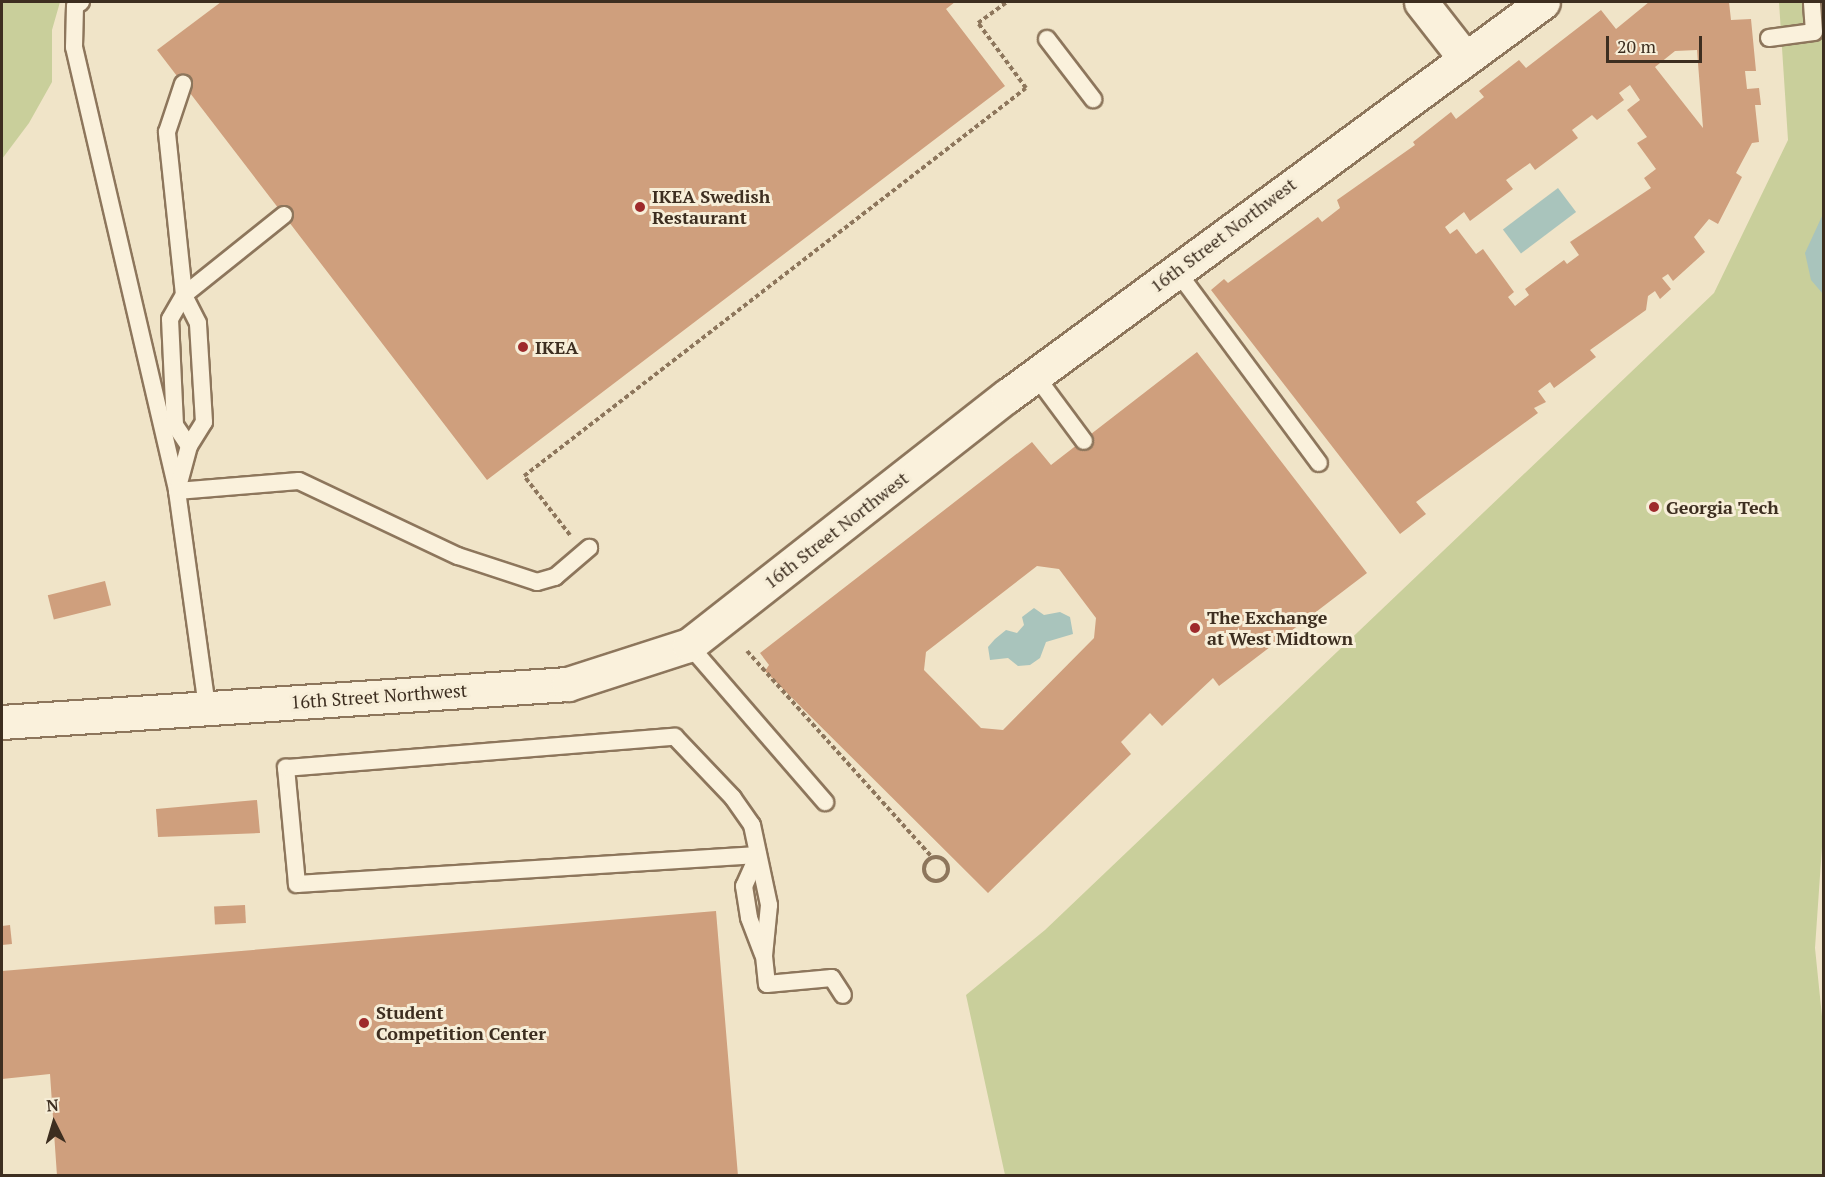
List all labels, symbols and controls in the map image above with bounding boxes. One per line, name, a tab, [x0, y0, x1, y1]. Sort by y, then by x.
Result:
scale bar	[1609, 24, 1705, 62]
text: 20 m	[1617, 34, 1656, 58]
street label: 16th Street Northwest	[1146, 173, 1300, 297]
place label: IKEA Swedish Restaurant	[652, 186, 770, 228]
marker: IKEA Swedish Restaurant	[633, 200, 647, 214]
place label: IKEA	[535, 336, 578, 358]
marker: IKEA	[516, 340, 530, 354]
street label: 16th Street Northwest	[760, 467, 912, 593]
place label: Georgia Tech	[1666, 496, 1779, 518]
marker: Georgia Tech	[1647, 500, 1661, 514]
place label: The Exchange at West Midtown	[1207, 607, 1353, 650]
marker: The Exchange at West Midtown	[1188, 621, 1202, 635]
street label: 16th Street Northwest	[290, 679, 468, 713]
place label: Student Competition Center	[376, 1002, 546, 1044]
marker: Student Competition Center	[357, 1016, 371, 1030]
north arrow	[24, 1093, 84, 1153]
text: N	[45, 1094, 59, 1117]

